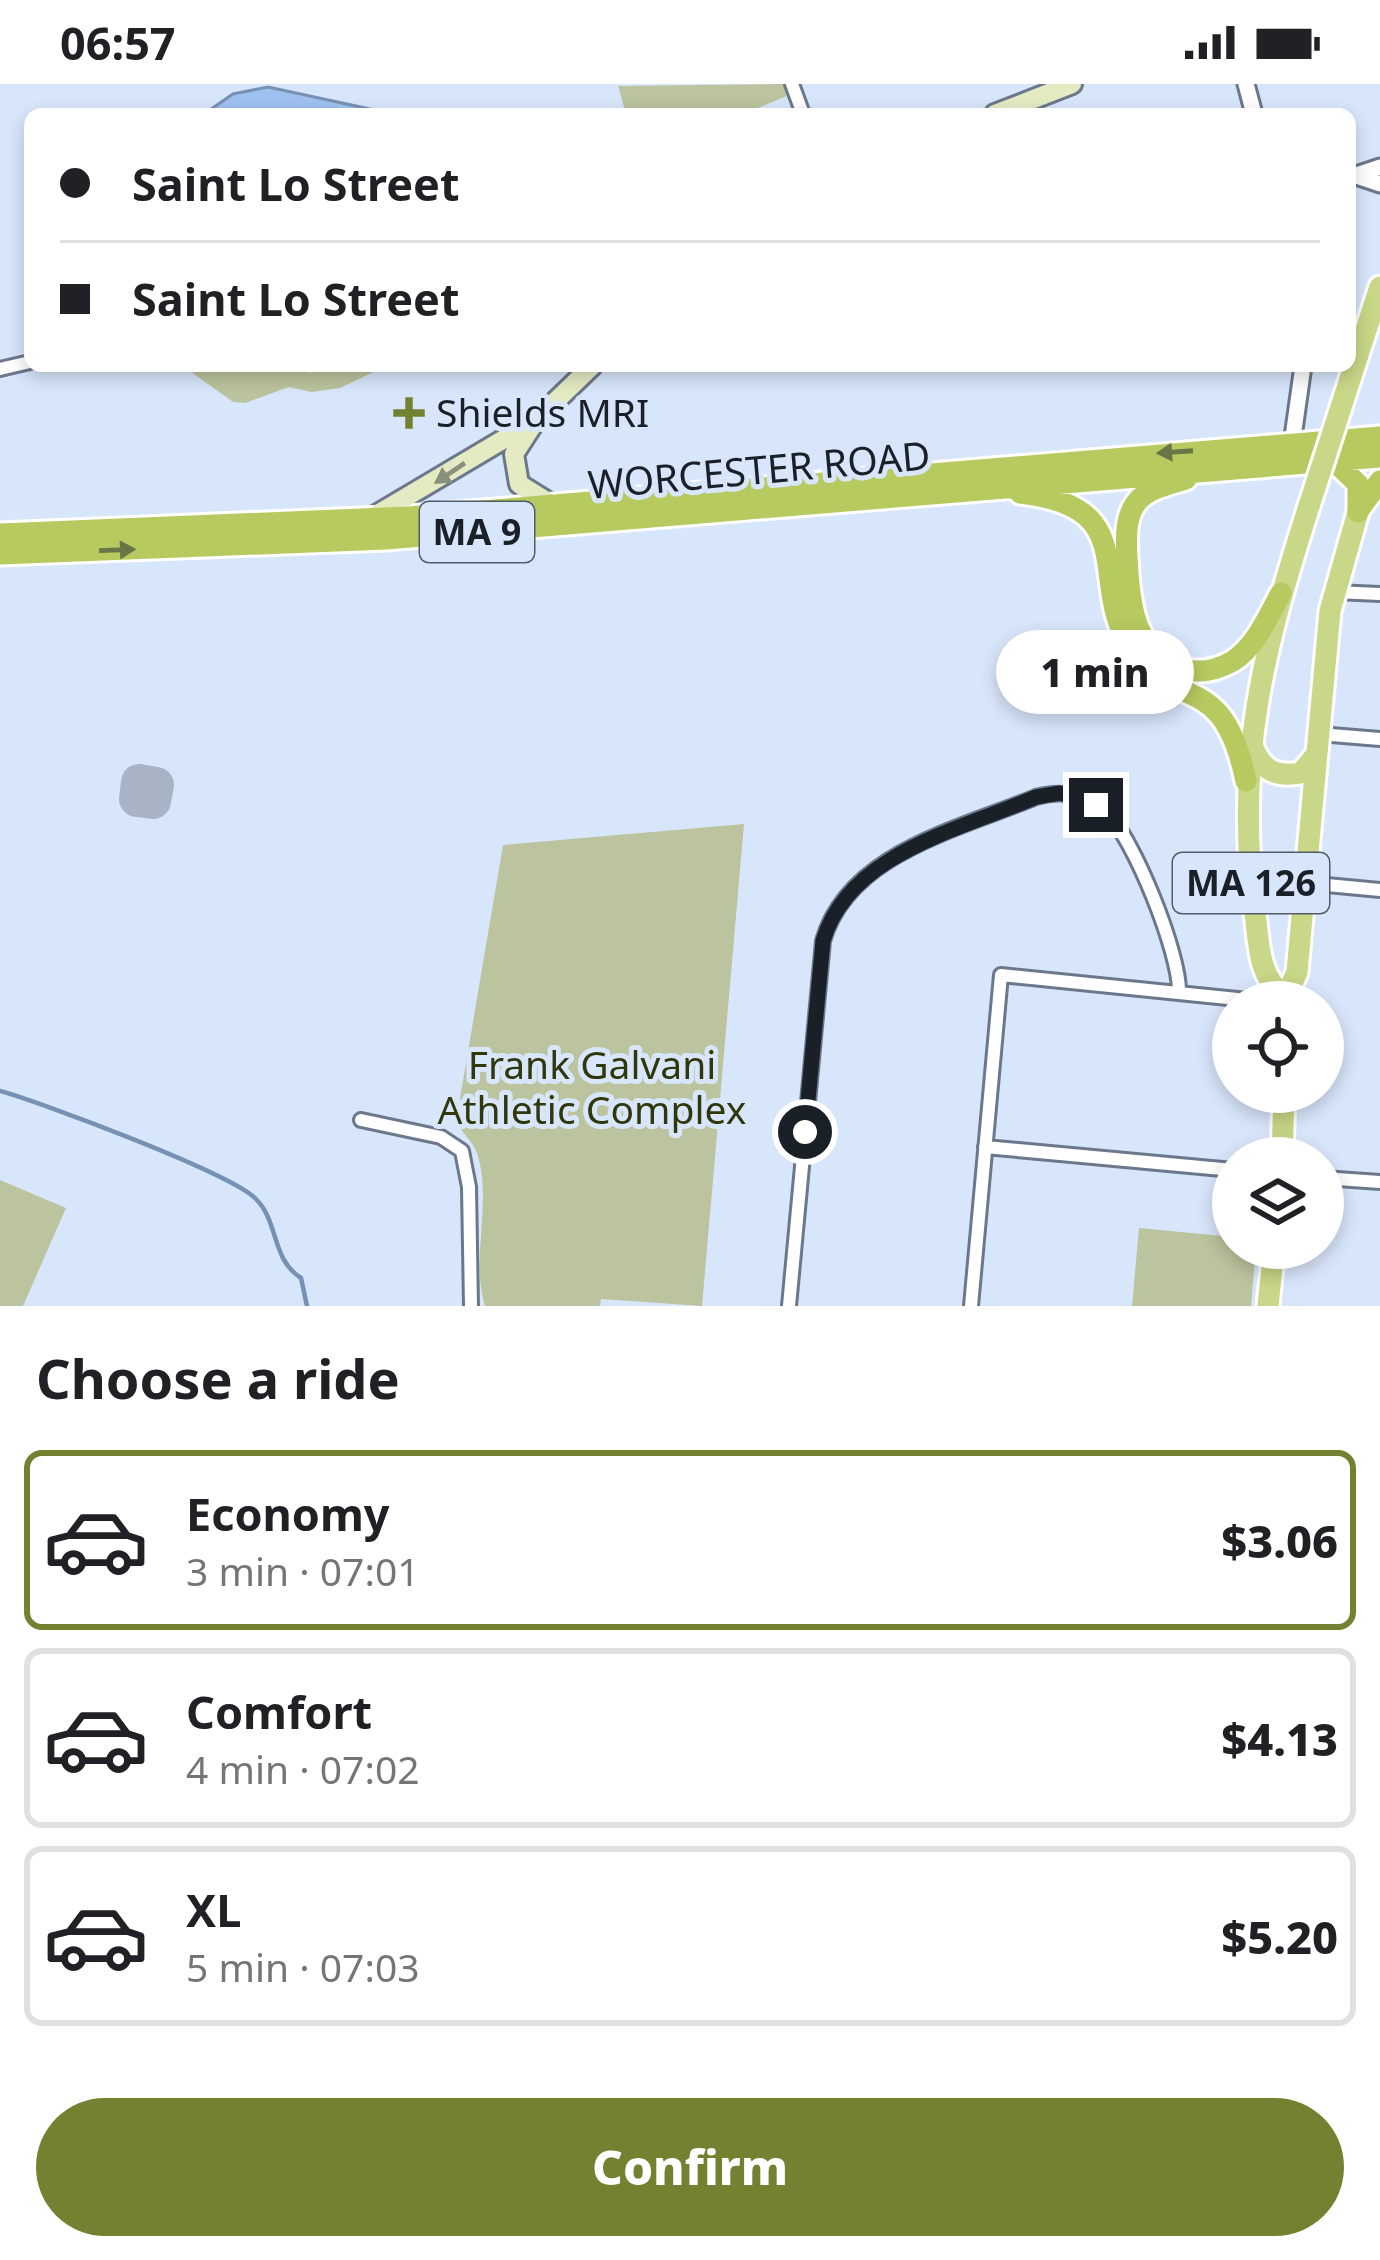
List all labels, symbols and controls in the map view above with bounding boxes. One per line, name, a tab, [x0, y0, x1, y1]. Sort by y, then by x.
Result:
text: 06:57	[60, 12, 176, 73]
text: Saint Lo Street	[132, 153, 459, 214]
text: Saint Lo Street	[132, 268, 459, 329]
place label: Shields MRI	[436, 385, 649, 438]
marker: Shields MRI	[393, 397, 425, 429]
street label: WORCESTER ROAD	[585, 427, 932, 510]
one-way arrow	[1156, 442, 1193, 461]
one-way arrow	[434, 461, 467, 483]
road number: MA 9	[420, 502, 534, 562]
one-way arrow	[99, 540, 137, 559]
callout: 1 min	[997, 631, 1195, 715]
text: 1 min	[1041, 645, 1149, 698]
route end	[1069, 778, 1123, 832]
road number: MA 126	[1173, 853, 1329, 913]
map controls	[1212, 981, 1344, 1269]
button: locate	[1212, 981, 1344, 1113]
park label: Frank Galvani Athletic Complex	[438, 1037, 746, 1135]
route start	[778, 1105, 832, 1159]
button: layers	[1212, 1137, 1344, 1269]
text: Choose a ride	[36, 1341, 400, 1415]
text: Economy	[186, 1483, 390, 1544]
icon: car	[42, 1486, 150, 1594]
text: $3.06	[1221, 1510, 1338, 1571]
text: 3 min · 07:01	[186, 1544, 420, 1597]
text: Comfort	[186, 1681, 372, 1742]
icon: car	[42, 1684, 150, 1792]
text: $4.13	[1221, 1708, 1338, 1769]
text: 4 min · 07:02	[186, 1742, 420, 1795]
text: XL	[186, 1879, 241, 1940]
icon: car	[42, 1882, 150, 1990]
text: $5.20	[1221, 1906, 1338, 1967]
text: 5 min · 07:03	[186, 1940, 420, 1993]
button: Confirm	[36, 2098, 1344, 2236]

